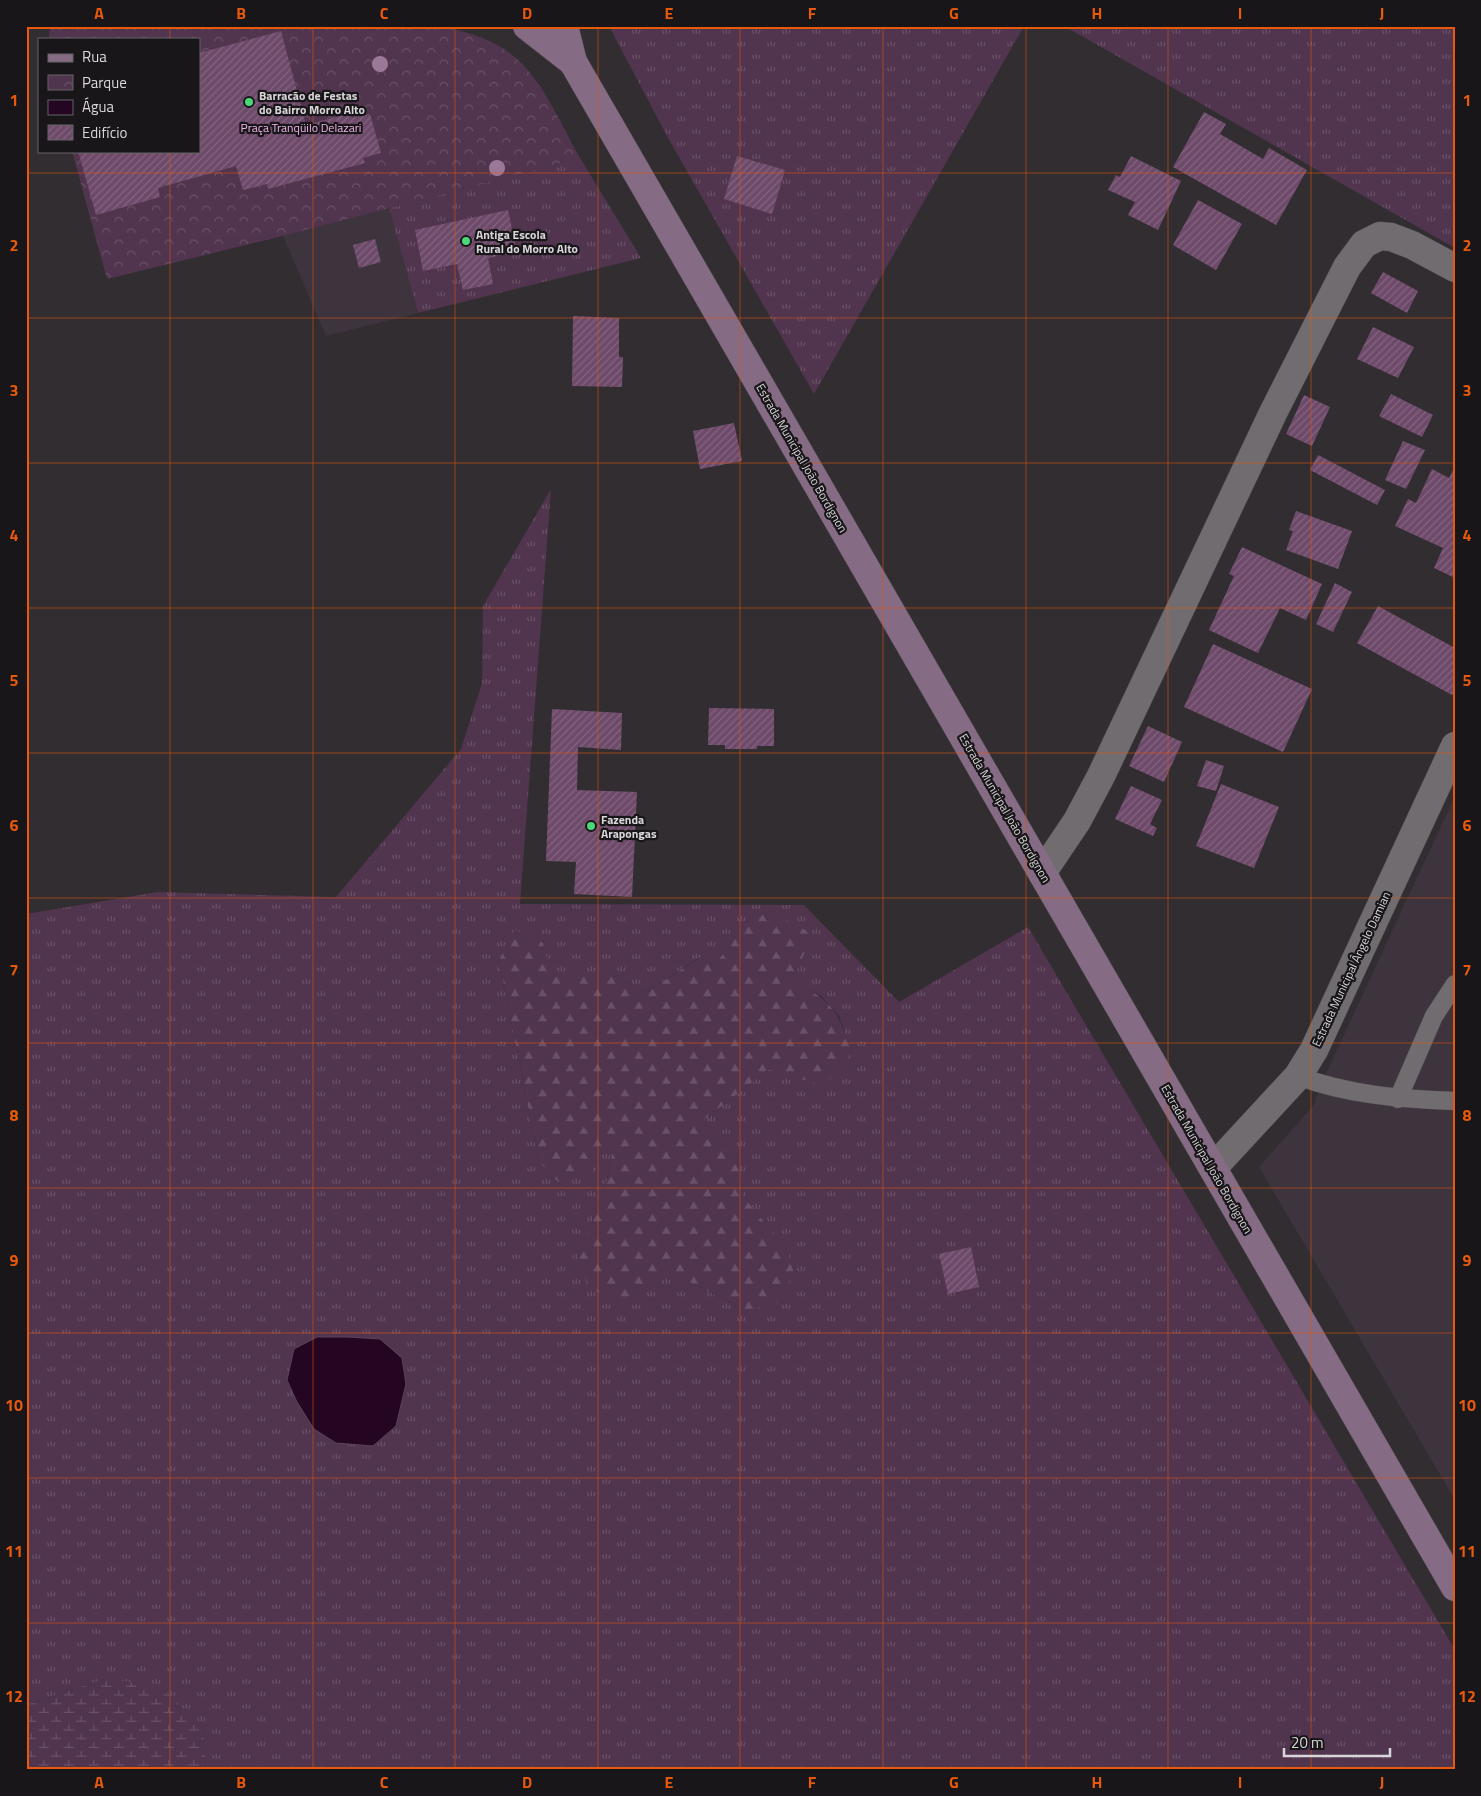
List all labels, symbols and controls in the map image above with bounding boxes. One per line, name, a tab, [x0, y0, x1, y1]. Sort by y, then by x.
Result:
text: A	[94, 1, 104, 25]
text: B	[236, 1, 246, 25]
text: C	[380, 1, 389, 25]
text: D	[522, 1, 532, 25]
text: E	[665, 1, 674, 25]
text: F	[808, 1, 817, 25]
text: G	[949, 1, 959, 25]
text: H	[1092, 1, 1102, 25]
text: I	[1238, 1, 1242, 25]
text: J	[1380, 1, 1384, 25]
legend	[38, 38, 200, 152]
text: Rua	[82, 45, 107, 68]
text: Parque	[82, 71, 127, 94]
place label: Barracão de Festas do Bairro Morro Alto	[259, 86, 365, 119]
text: 1	[10, 88, 18, 112]
text: 1	[1463, 88, 1471, 112]
text: Água	[82, 95, 114, 118]
marker: Barracão de Festas do Bairro Morro Alto	[243, 96, 255, 108]
park label: Praça Tranqüilo Delazari	[241, 118, 361, 137]
text: Edifício	[82, 121, 127, 144]
place label: Antiga Escola Rural do Morro Alto	[476, 225, 578, 258]
text: 2	[10, 233, 18, 257]
text: 2	[1463, 233, 1471, 257]
marker: Antiga Escola Rural do Morro Alto	[460, 235, 472, 247]
text: 3	[10, 378, 18, 402]
text: 3	[1463, 378, 1471, 402]
street label: Estrada Municipal João Bordignon	[751, 380, 853, 536]
text: 4	[10, 523, 19, 547]
text: 4	[1463, 523, 1472, 547]
text: 5	[10, 668, 19, 692]
text: 5	[1463, 668, 1472, 692]
street label: Estrada Municipal João Bordignon	[954, 730, 1056, 886]
place label: Fazenda Arapongas	[601, 810, 657, 843]
text: 6	[10, 813, 19, 837]
text: 6	[1463, 813, 1472, 837]
marker: Fazenda Arapongas	[585, 820, 597, 832]
street label: Estrada Municipal Ângelo Damian	[1307, 888, 1395, 1050]
text: 7	[10, 958, 18, 982]
text: 7	[1463, 958, 1471, 982]
street label: Estrada Municipal João Bordignon	[1156, 1081, 1258, 1237]
text: 8	[10, 1103, 19, 1127]
text: 8	[1463, 1103, 1472, 1127]
text: 9	[10, 1248, 19, 1272]
text: 9	[1463, 1248, 1472, 1272]
text: 10	[5, 1393, 23, 1417]
text: 10	[1458, 1393, 1476, 1417]
text: 11	[5, 1539, 23, 1563]
text: 11	[1458, 1539, 1476, 1563]
text: 12	[5, 1684, 23, 1708]
text: 12	[1458, 1684, 1476, 1708]
scale bar	[1284, 1726, 1390, 1758]
text: 20 m	[1291, 1731, 1324, 1754]
text: A	[94, 1770, 104, 1794]
text: B	[236, 1770, 246, 1794]
text: C	[380, 1770, 389, 1794]
text: D	[522, 1770, 532, 1794]
text: E	[665, 1770, 674, 1794]
text: F	[808, 1770, 817, 1794]
text: G	[949, 1770, 959, 1794]
text: H	[1092, 1770, 1102, 1794]
text: I	[1238, 1770, 1242, 1794]
text: J	[1380, 1770, 1384, 1794]

